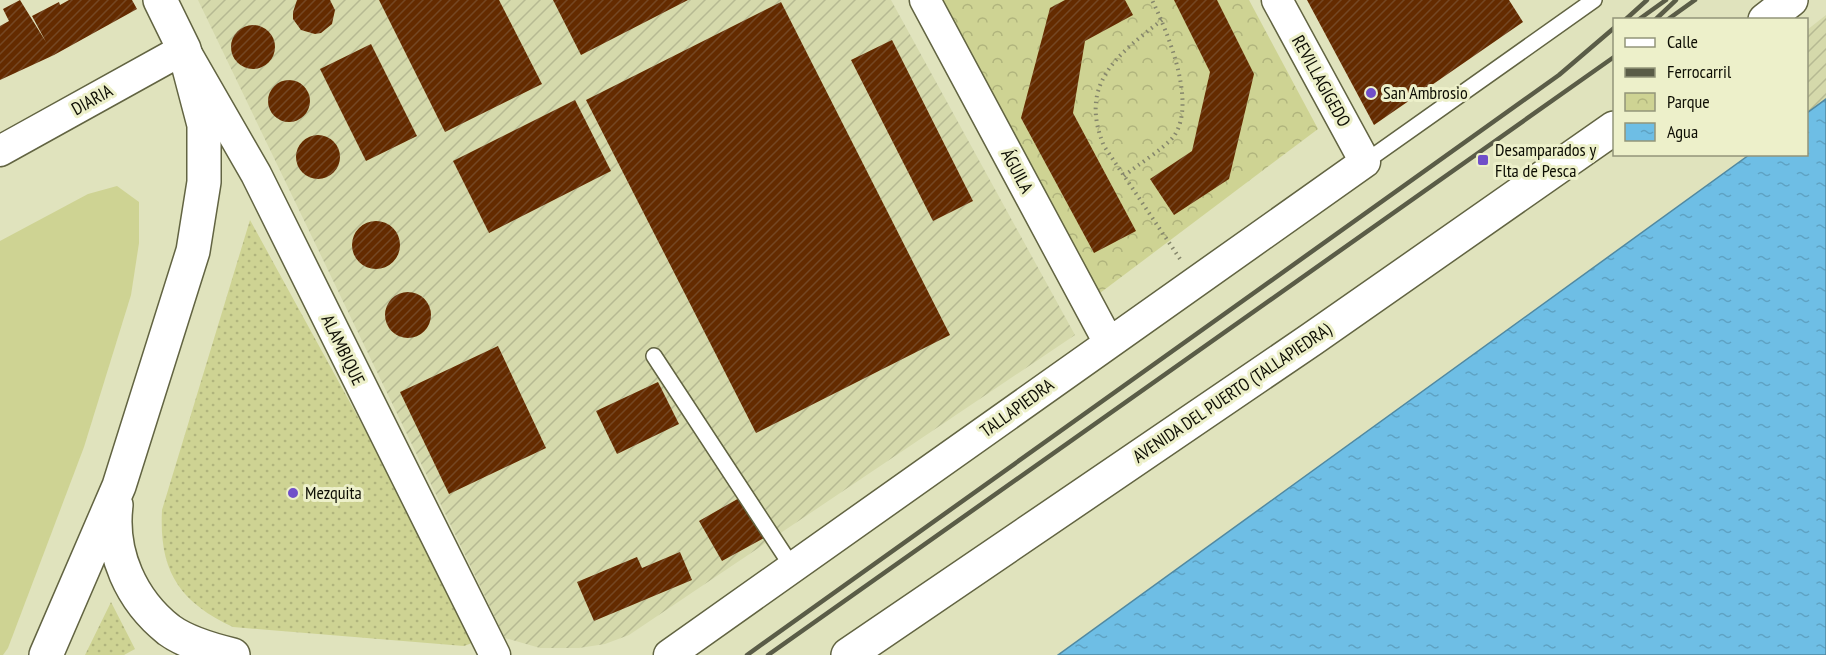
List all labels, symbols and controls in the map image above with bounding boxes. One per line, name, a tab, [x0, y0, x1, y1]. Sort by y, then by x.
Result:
legend	[1613, 18, 1808, 156]
text: Calle	[1667, 30, 1698, 53]
street label: REVILLAGIGEDO	[1287, 31, 1356, 131]
text: Ferrocarril	[1667, 60, 1732, 83]
street label: DIARIA	[67, 79, 117, 120]
place label: San Ambrosio	[1383, 81, 1468, 104]
marker: San Ambrosio	[1364, 86, 1378, 100]
text: Parque	[1667, 90, 1710, 113]
text: Agua	[1667, 120, 1698, 143]
place label: Desamparados y Flta de Pesca	[1495, 138, 1596, 182]
street label: ÁGUILA	[996, 145, 1039, 197]
marker: Desamparados y Flta de Pesca	[1476, 153, 1490, 167]
street label: ALAMBIQUE	[317, 311, 370, 389]
street label: AVENIDA DEL PUERTO (TALLAPIEDRA)	[1128, 317, 1336, 468]
street label: TALLAPIEDRA	[975, 373, 1058, 442]
place label: Mezquita	[305, 481, 362, 504]
marker: Mezquita	[286, 486, 300, 500]

